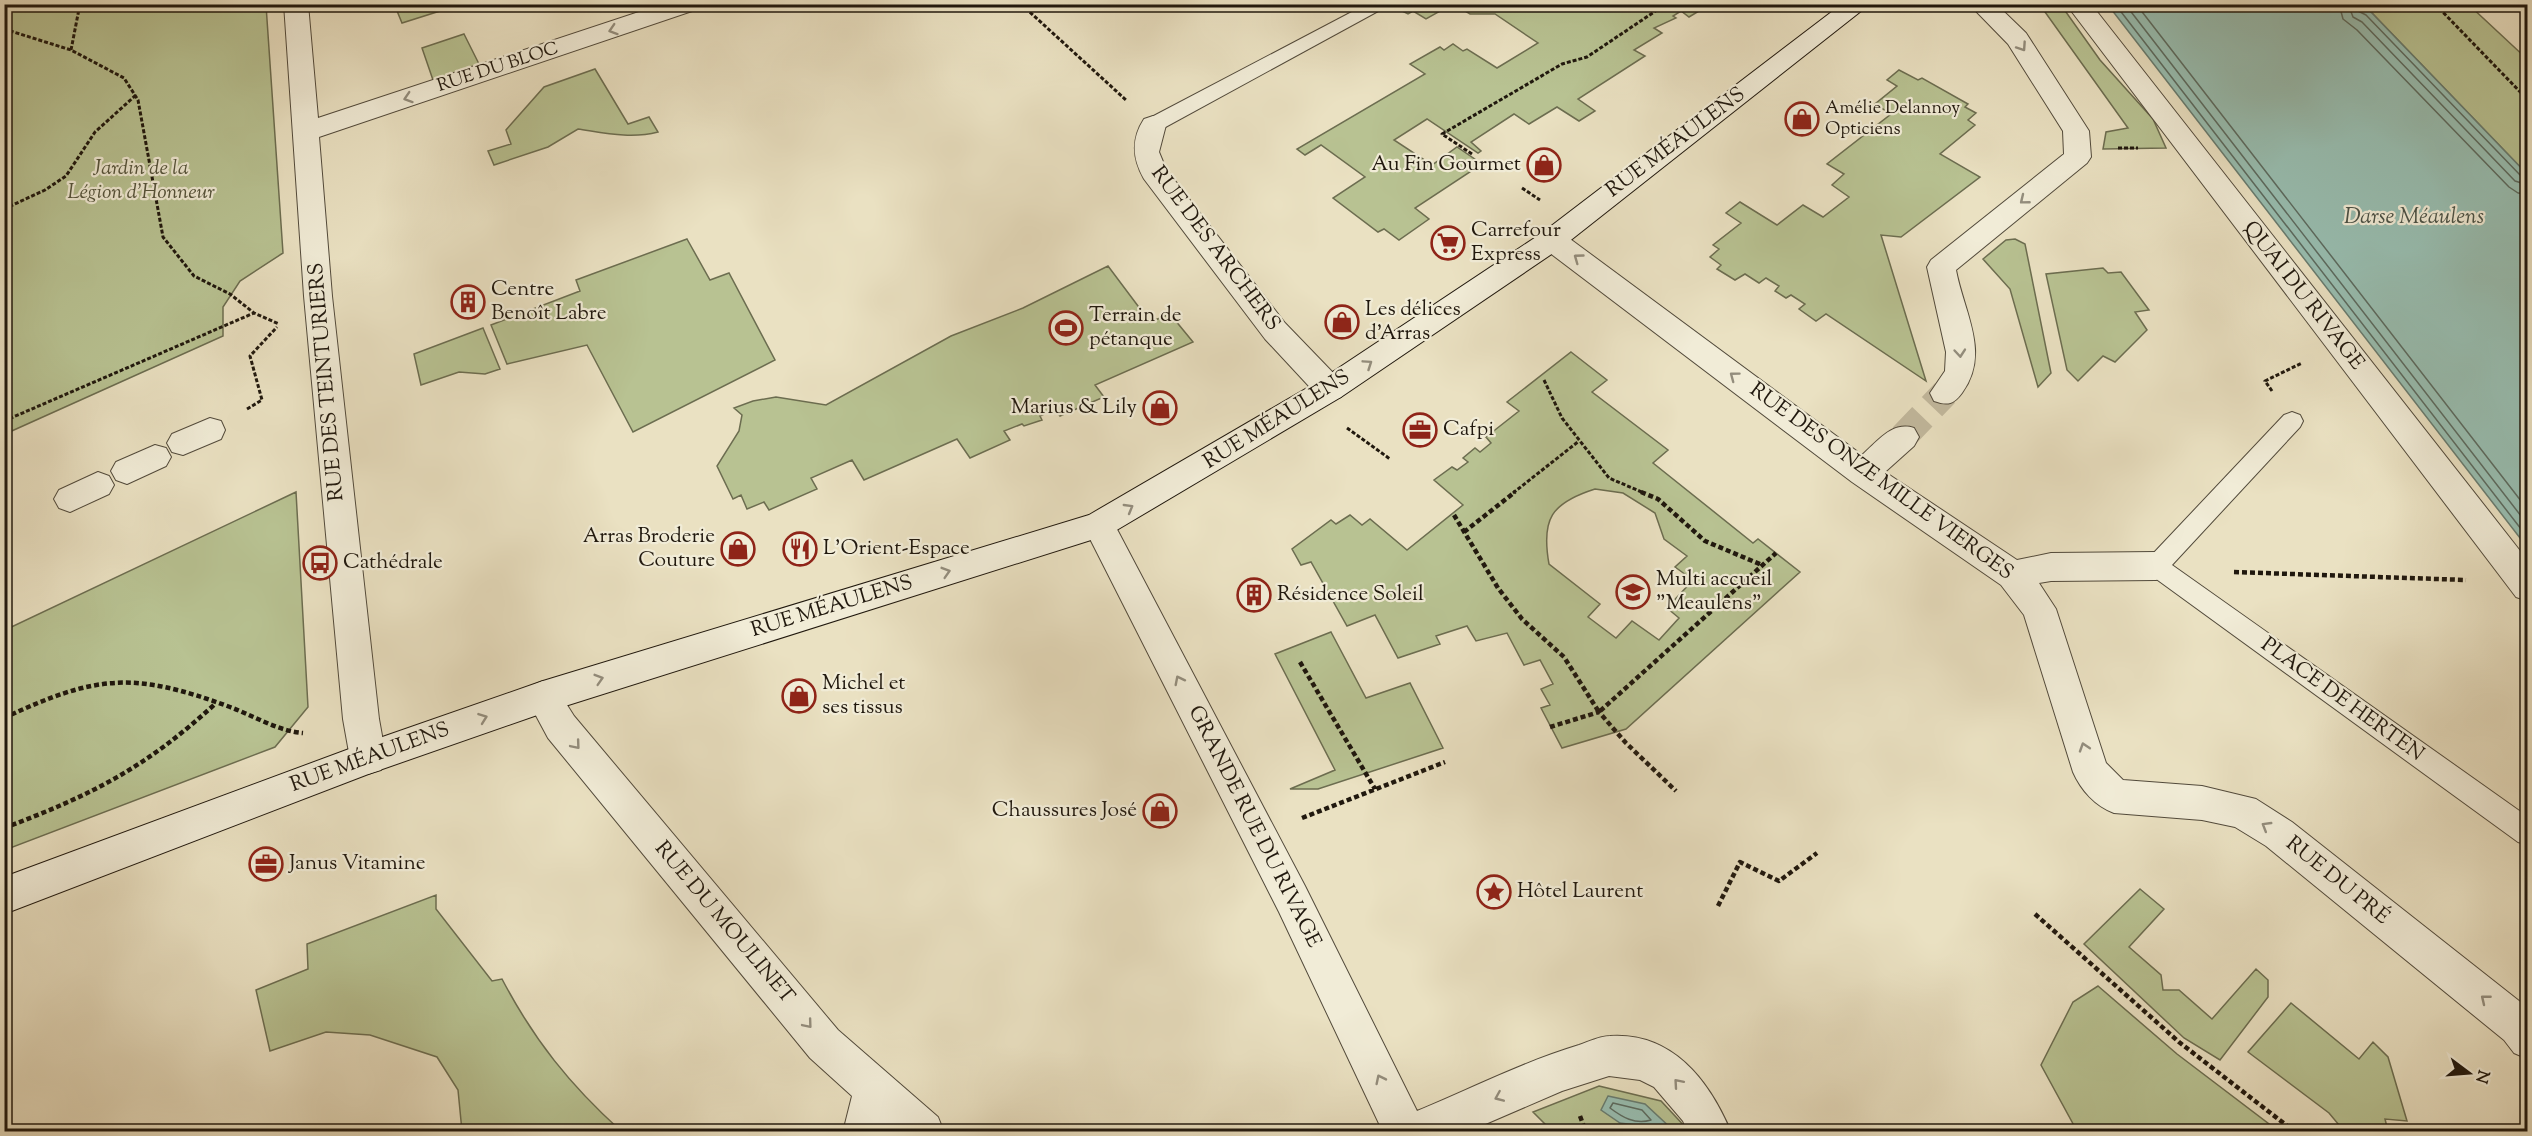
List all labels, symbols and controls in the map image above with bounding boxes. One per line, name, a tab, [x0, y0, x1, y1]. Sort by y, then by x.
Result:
one-way arrow	[608, 22, 619, 35]
street label: RUE DU BLOC	[434, 36, 562, 100]
one-way arrow	[2014, 40, 2025, 51]
street label: RUE MÉAULENS	[1600, 81, 1752, 205]
one-way arrow	[403, 90, 414, 103]
place label: Amélie Delannoy Opticiens	[1825, 96, 1960, 143]
shop icon: Amélie Delannoy Opticiens	[1784, 101, 1820, 137]
shop icon: Au Fin Gourmet	[1526, 147, 1562, 183]
place label: Au Fin Gourmet	[1371, 150, 1521, 180]
park label: Jardin de la Légion d'Honneur	[67, 154, 215, 208]
street label: RUE DES ARCHERS	[1143, 160, 1287, 338]
one-way arrow	[2020, 192, 2031, 203]
water label: Darse Méaulens	[2344, 202, 2484, 234]
street label: QUAI DU RIVAGE	[2235, 215, 2371, 377]
place label: Carrefour Express	[1471, 216, 1561, 270]
supermarket icon: Carrefour Express	[1430, 225, 1466, 261]
one-way arrow	[1574, 254, 1585, 265]
street label: RUE DES TEINTURIERS	[302, 261, 352, 503]
place label: Centre Benoît Labre	[491, 275, 607, 329]
building icon: Centre Benoît Labre	[450, 284, 486, 320]
place label: Les délices d’Arras	[1365, 295, 1461, 349]
place label: Terrain de pétanque	[1089, 301, 1181, 355]
shop icon: Les délices d’Arras	[1324, 304, 1360, 340]
sports icon: Terrain de pétanque	[1048, 310, 1084, 346]
one-way arrow	[1953, 348, 1966, 358]
one-way arrow	[1361, 360, 1372, 371]
street label: RUE MÉAULENS	[1198, 363, 1356, 477]
one-way arrow	[1730, 372, 1741, 383]
street label: RUE DES ONZE MILLE VIERGES	[1743, 376, 2019, 588]
shop icon: Marius & Lily	[1142, 390, 1178, 426]
place label: Marius & Lily	[1011, 393, 1138, 423]
office icon: Cafpi	[1402, 412, 1438, 448]
place label: Cafpi	[1443, 415, 1494, 445]
one-way arrow	[1123, 504, 1133, 515]
place label: Arras Broderie Couture	[583, 522, 715, 576]
shop icon: Arras Broderie Couture	[720, 531, 756, 567]
restaurant icon: L'Orient-Espace	[782, 531, 818, 567]
place label: L'Orient-Espace	[823, 534, 970, 564]
bus stop icon: Cathédrale	[302, 545, 338, 581]
place label: Cathédrale	[343, 548, 443, 578]
place label: Multi accueil "Meaulens"	[1656, 565, 1773, 619]
one-way arrow	[940, 567, 951, 579]
street label: RUE MÉAULENS	[747, 568, 917, 646]
school or university icon: Multi accueil "Meaulens"	[1615, 574, 1651, 610]
building icon: Résidence Soleil	[1236, 577, 1272, 613]
place label: Résidence Soleil	[1277, 580, 1424, 610]
street label: PLACE DE HERTEN	[2254, 631, 2430, 770]
place label: Michel et ses tissus	[822, 669, 906, 723]
one-way arrow	[593, 674, 604, 686]
one-way arrow	[1175, 675, 1186, 686]
shop icon: Michel et ses tissus	[781, 678, 817, 714]
street label: GRANDE RUE DU RIVAGE	[1180, 701, 1328, 953]
one-way arrow	[477, 713, 488, 726]
street label: RUE MÉAULENS	[286, 715, 454, 801]
one-way arrow	[569, 738, 580, 749]
one-way arrow	[2078, 742, 2091, 753]
shop icon: Chaussures José	[1142, 793, 1178, 829]
place label: Chaussures José	[992, 796, 1137, 826]
one-way arrow	[2262, 822, 2273, 833]
street label: RUE DU PRÉ	[2279, 830, 2396, 932]
street label: RUE DU MOULINET	[647, 835, 801, 1011]
office icon: Janus Vitamine	[248, 846, 284, 882]
place label: Janus Vitamine	[288, 849, 426, 879]
place icon: Hôtel Laurent	[1476, 874, 1512, 910]
place label: Hôtel Laurent	[1517, 877, 1643, 907]
one-way arrow	[2481, 996, 2492, 1007]
one-way arrow	[800, 1017, 811, 1028]
north arrow	[2439, 1043, 2499, 1103]
text: N	[2468, 1067, 2494, 1086]
one-way arrow	[1375, 1074, 1387, 1085]
one-way arrow	[1674, 1080, 1685, 1090]
one-way arrow	[1494, 1090, 1505, 1102]

